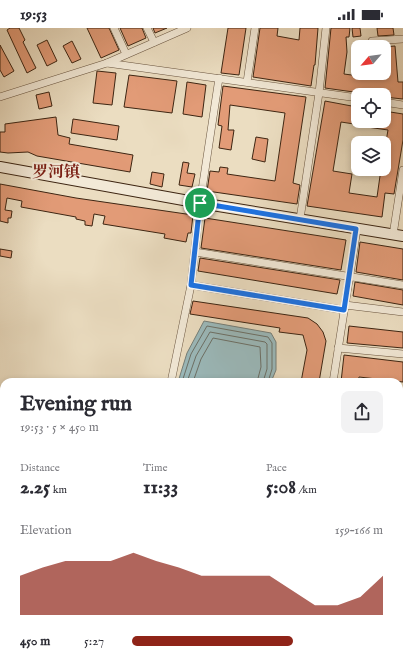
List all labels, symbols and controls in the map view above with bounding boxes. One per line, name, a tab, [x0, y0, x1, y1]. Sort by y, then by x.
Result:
text: 19:53	[20, 5, 47, 24]
north arrow	[351, 40, 391, 80]
map controls	[351, 40, 391, 176]
button: locate	[351, 88, 391, 128]
button: layers	[351, 136, 391, 176]
district label: 罗河镇	[32, 163, 80, 183]
pin	[183, 186, 217, 220]
icon: arrive	[189, 192, 211, 214]
text: Evening run	[20, 390, 132, 418]
button: share	[341, 391, 383, 433]
text: 19:53 · 5 × 450 m	[20, 419, 99, 436]
text: Distance	[20, 461, 60, 475]
text: Time	[143, 461, 167, 475]
text: Pace	[266, 461, 287, 475]
text: 2.25	[20, 475, 50, 500]
text: 11:33	[143, 475, 178, 500]
text: 5:08	[266, 475, 296, 500]
text: km	[50, 483, 67, 497]
text: /km	[296, 483, 317, 497]
text: Elevation	[20, 522, 72, 539]
text: 159–166 m	[335, 522, 383, 539]
text: 450 m	[20, 633, 50, 650]
text: 5:27	[84, 633, 104, 650]

